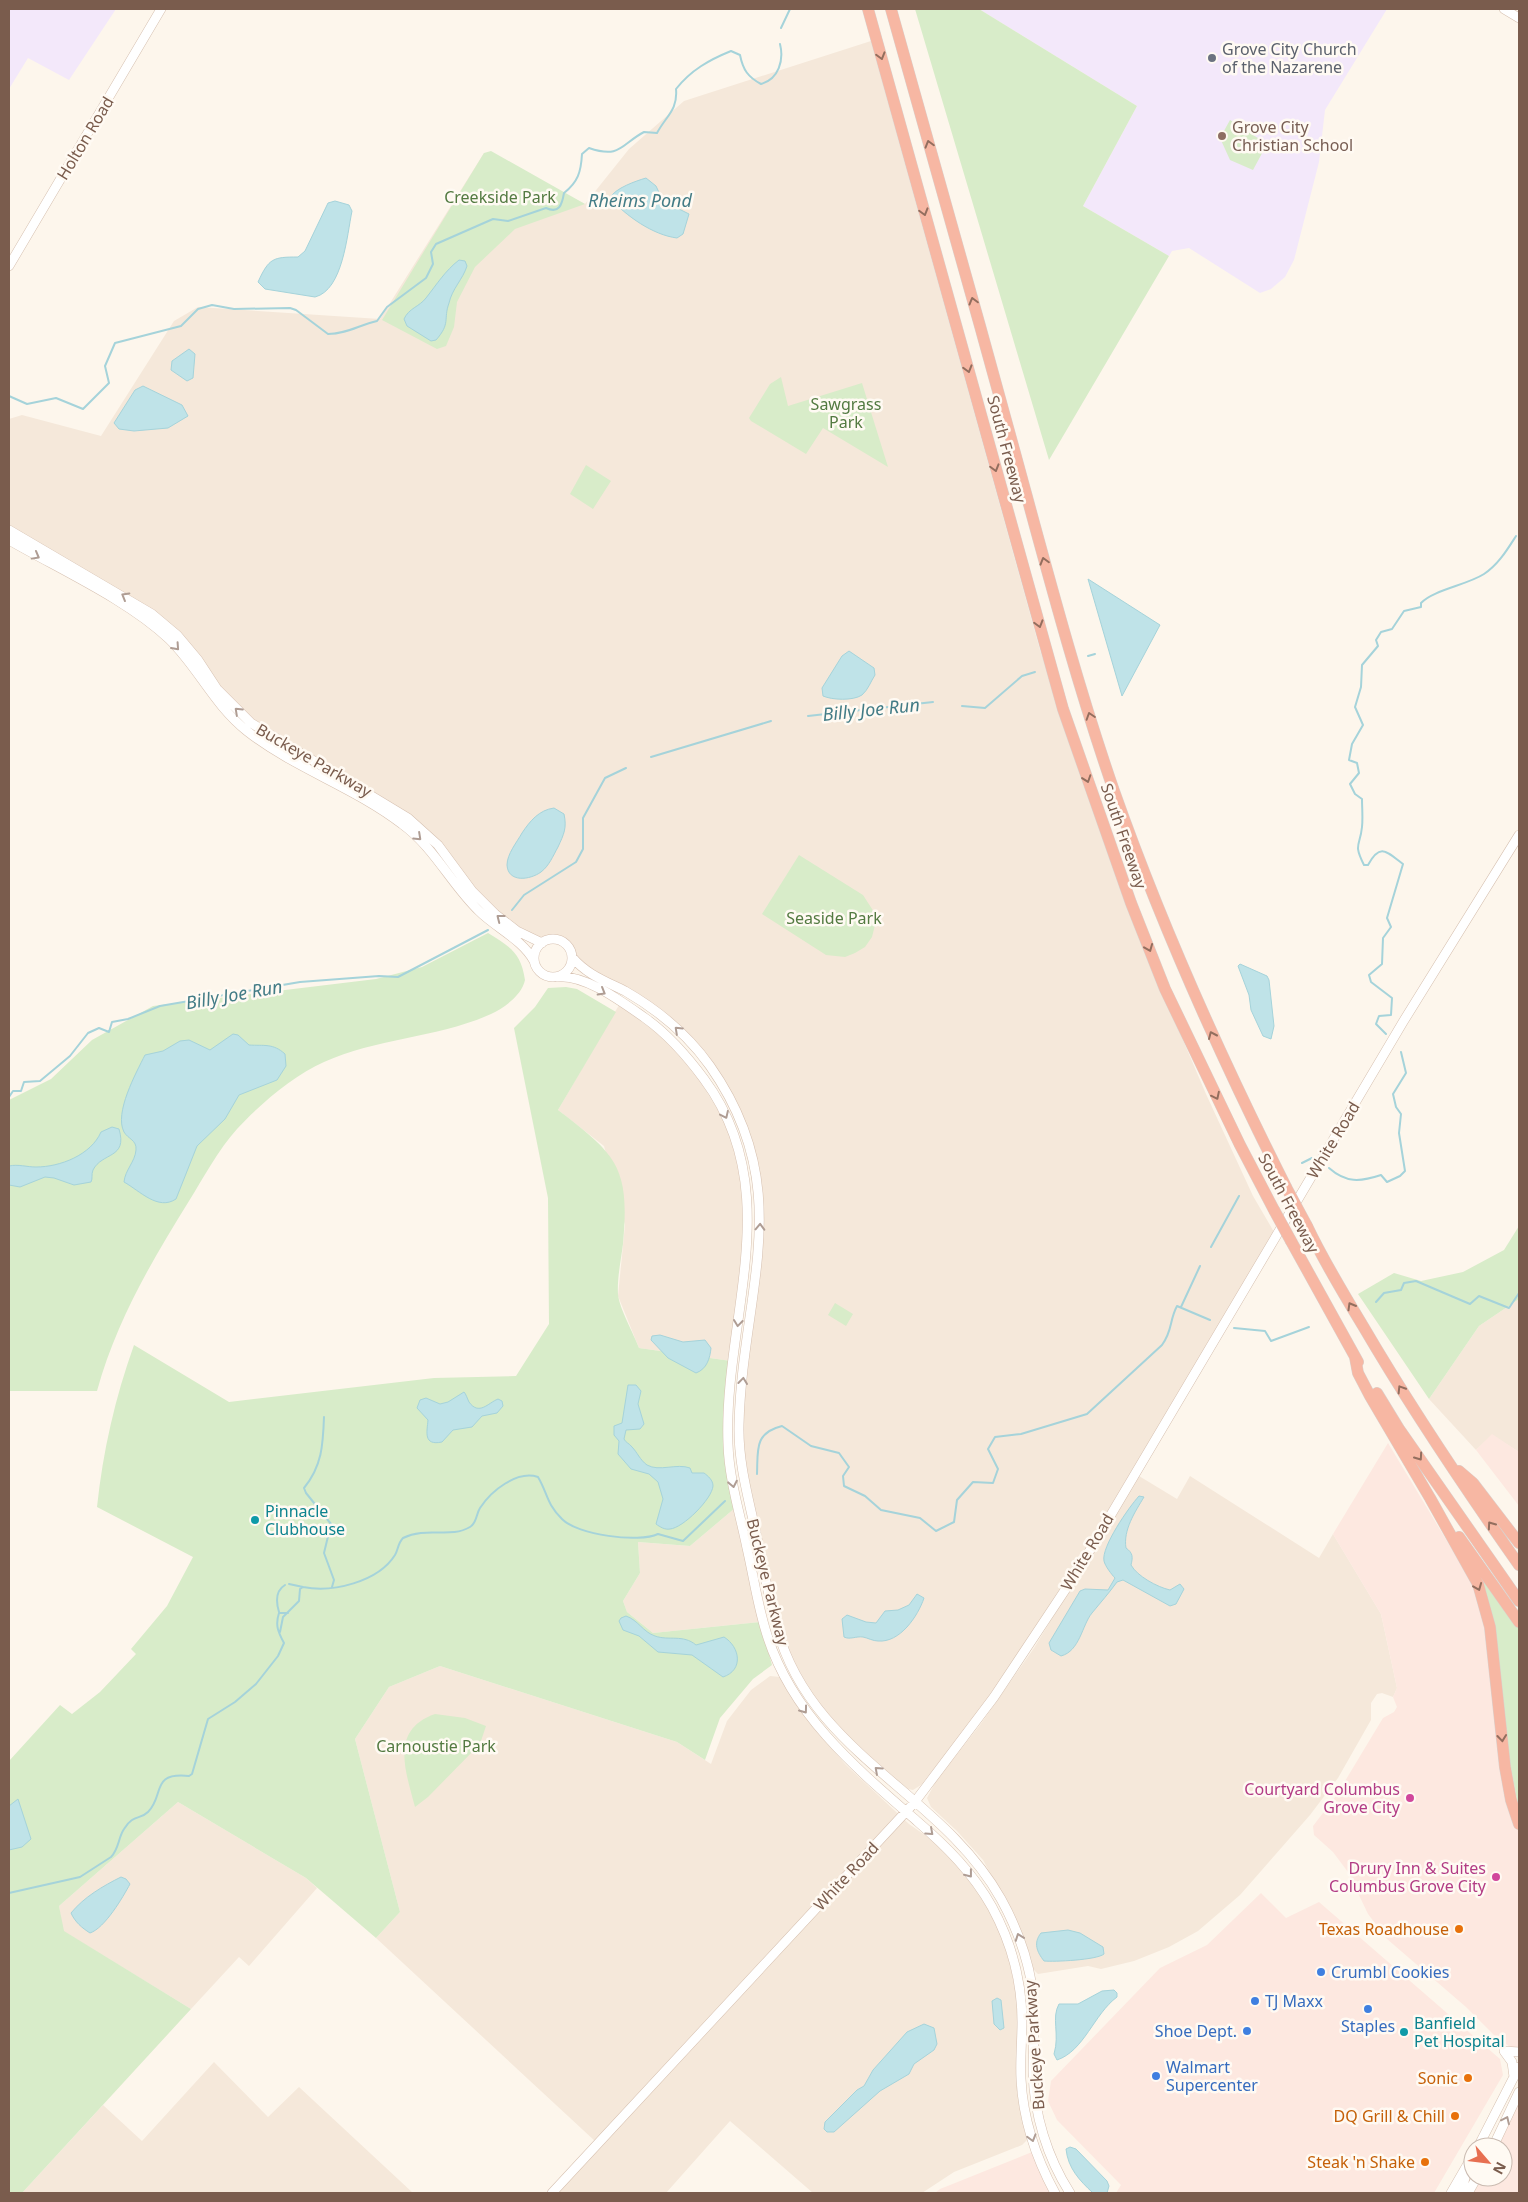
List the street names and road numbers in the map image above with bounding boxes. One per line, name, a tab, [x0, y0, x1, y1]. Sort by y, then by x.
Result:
street label: Holton Road	[51, 92, 119, 184]
street label: South Freeway	[982, 393, 1032, 506]
street label: Buckeye Parkway	[252, 718, 377, 802]
street label: South Freeway	[1096, 780, 1153, 892]
street label: White Road	[1301, 1097, 1365, 1183]
street label: South Freeway	[1253, 1149, 1325, 1258]
street label: White Road	[1055, 1509, 1119, 1595]
street label: Buckeye Parkway	[742, 1516, 795, 1649]
street label: White Road	[809, 1837, 883, 1915]
street label: Buckeye Parkway	[1018, 1979, 1050, 2111]

